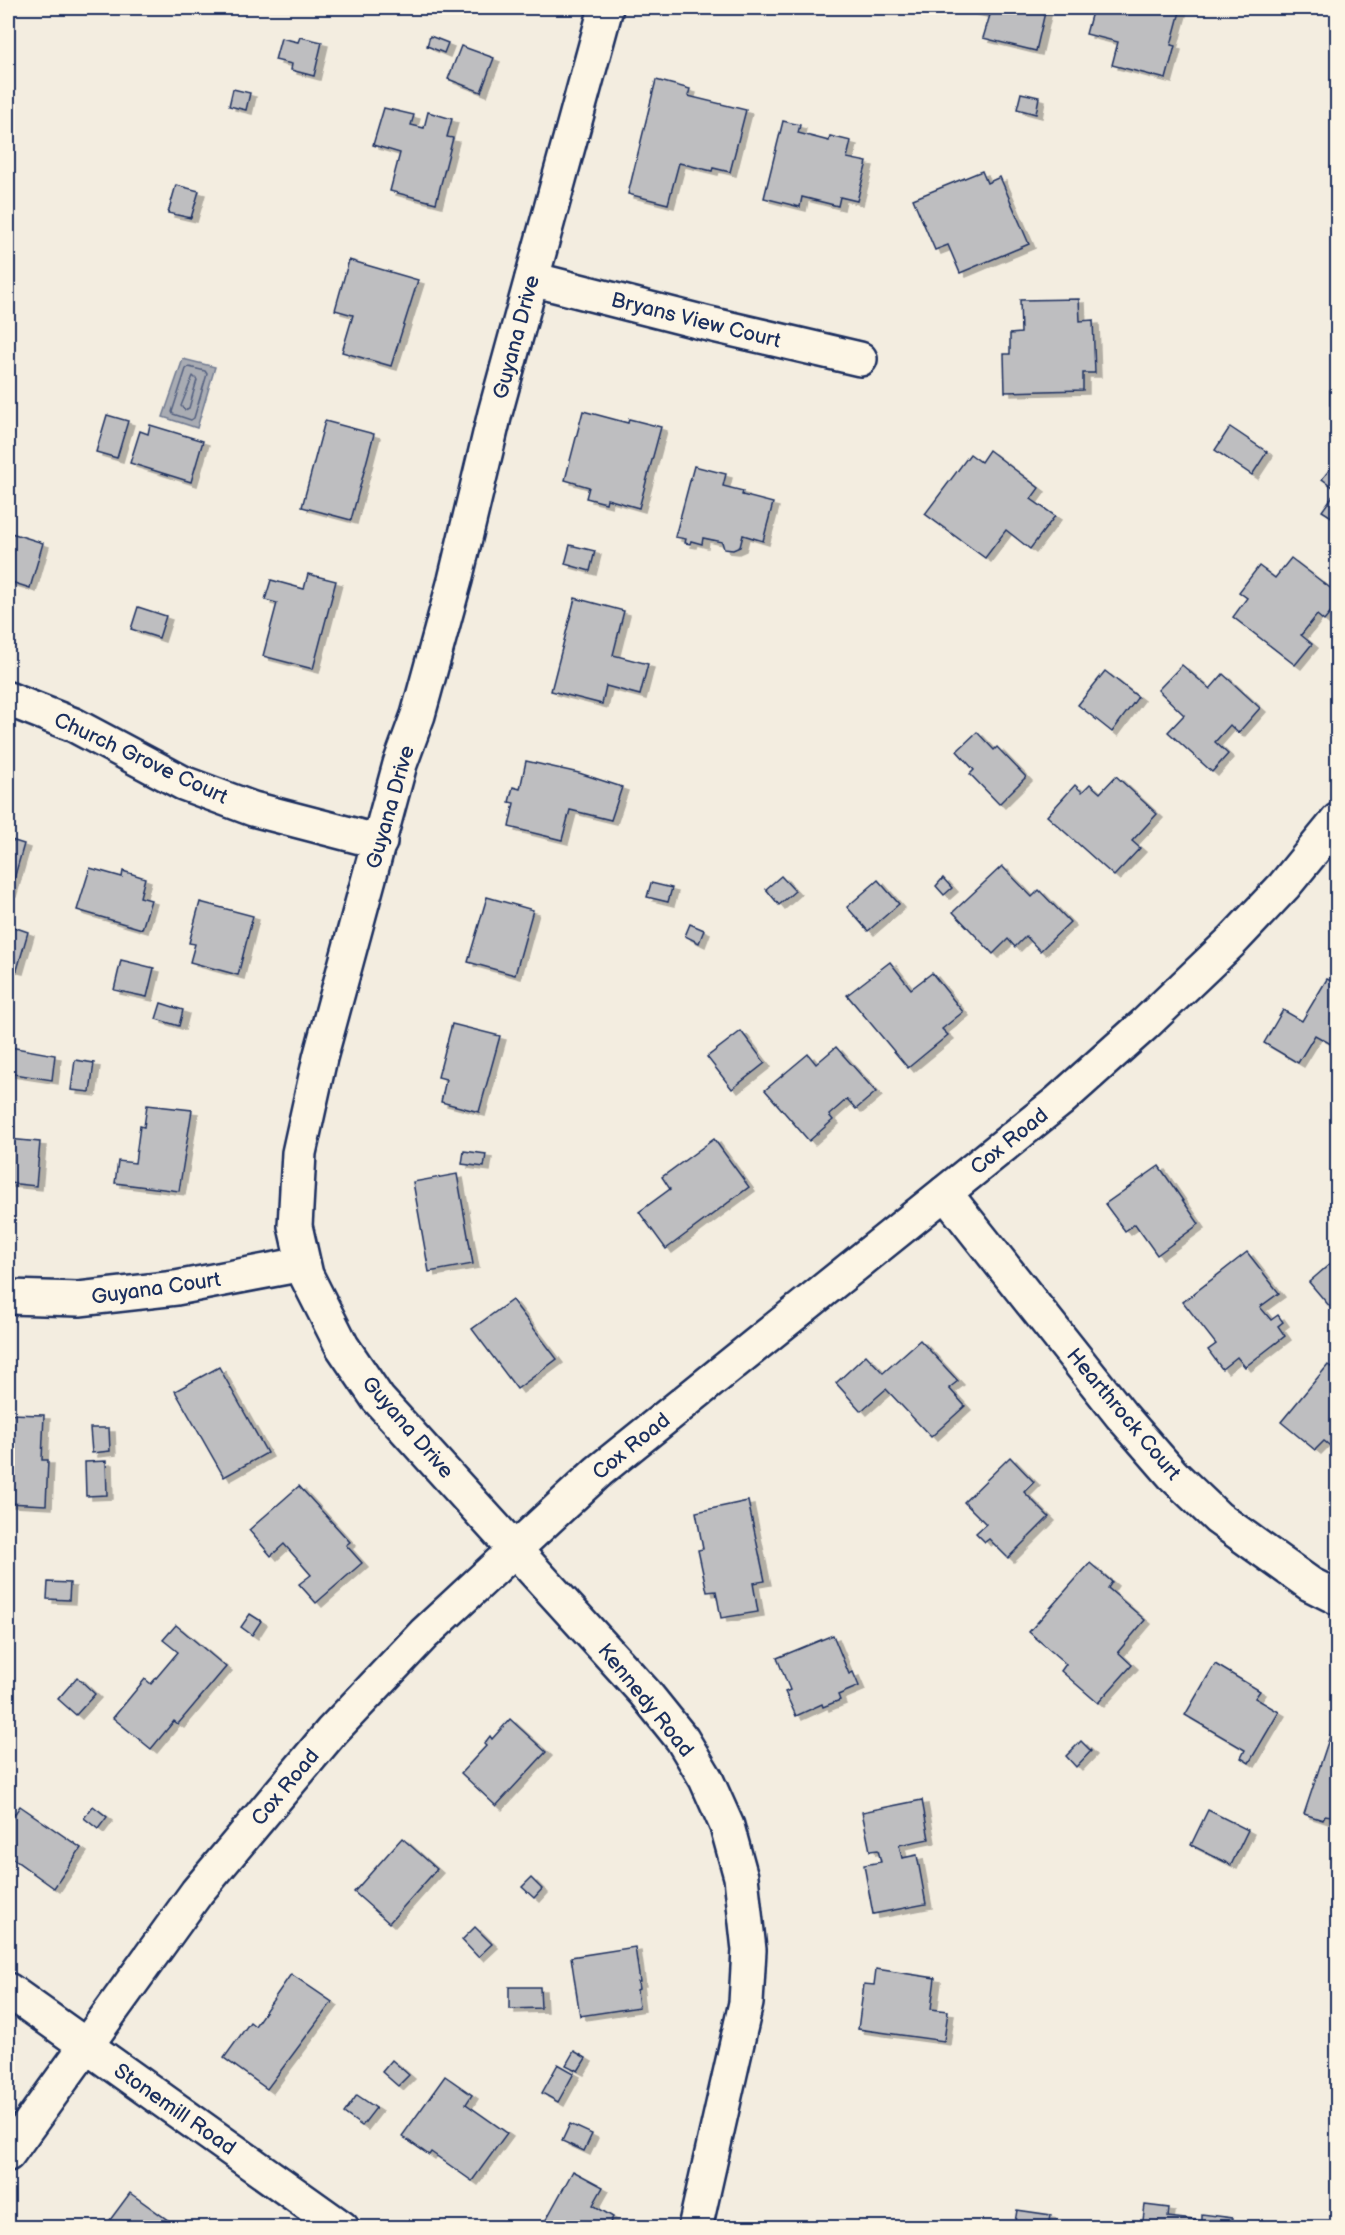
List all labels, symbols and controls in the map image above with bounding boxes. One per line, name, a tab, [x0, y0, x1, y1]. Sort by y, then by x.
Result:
street label: Guyana Drive	[488, 273, 545, 402]
street label: Bryans View Court	[609, 287, 784, 354]
street label: Church Grove Court	[50, 707, 232, 810]
street label: Guyana Drive	[361, 743, 420, 872]
street label: Cox Road	[966, 1103, 1053, 1180]
street label: Guyana Court	[90, 1267, 223, 1310]
street label: Hearthrock Court	[1061, 1343, 1186, 1486]
street label: Guyana Drive	[357, 1371, 459, 1483]
street label: Cox Road	[588, 1408, 675, 1485]
street label: Kennedy Road	[592, 1639, 699, 1762]
street label: Cox Road	[246, 1744, 325, 1831]
street label: Stonemill Road	[109, 2058, 240, 2161]

